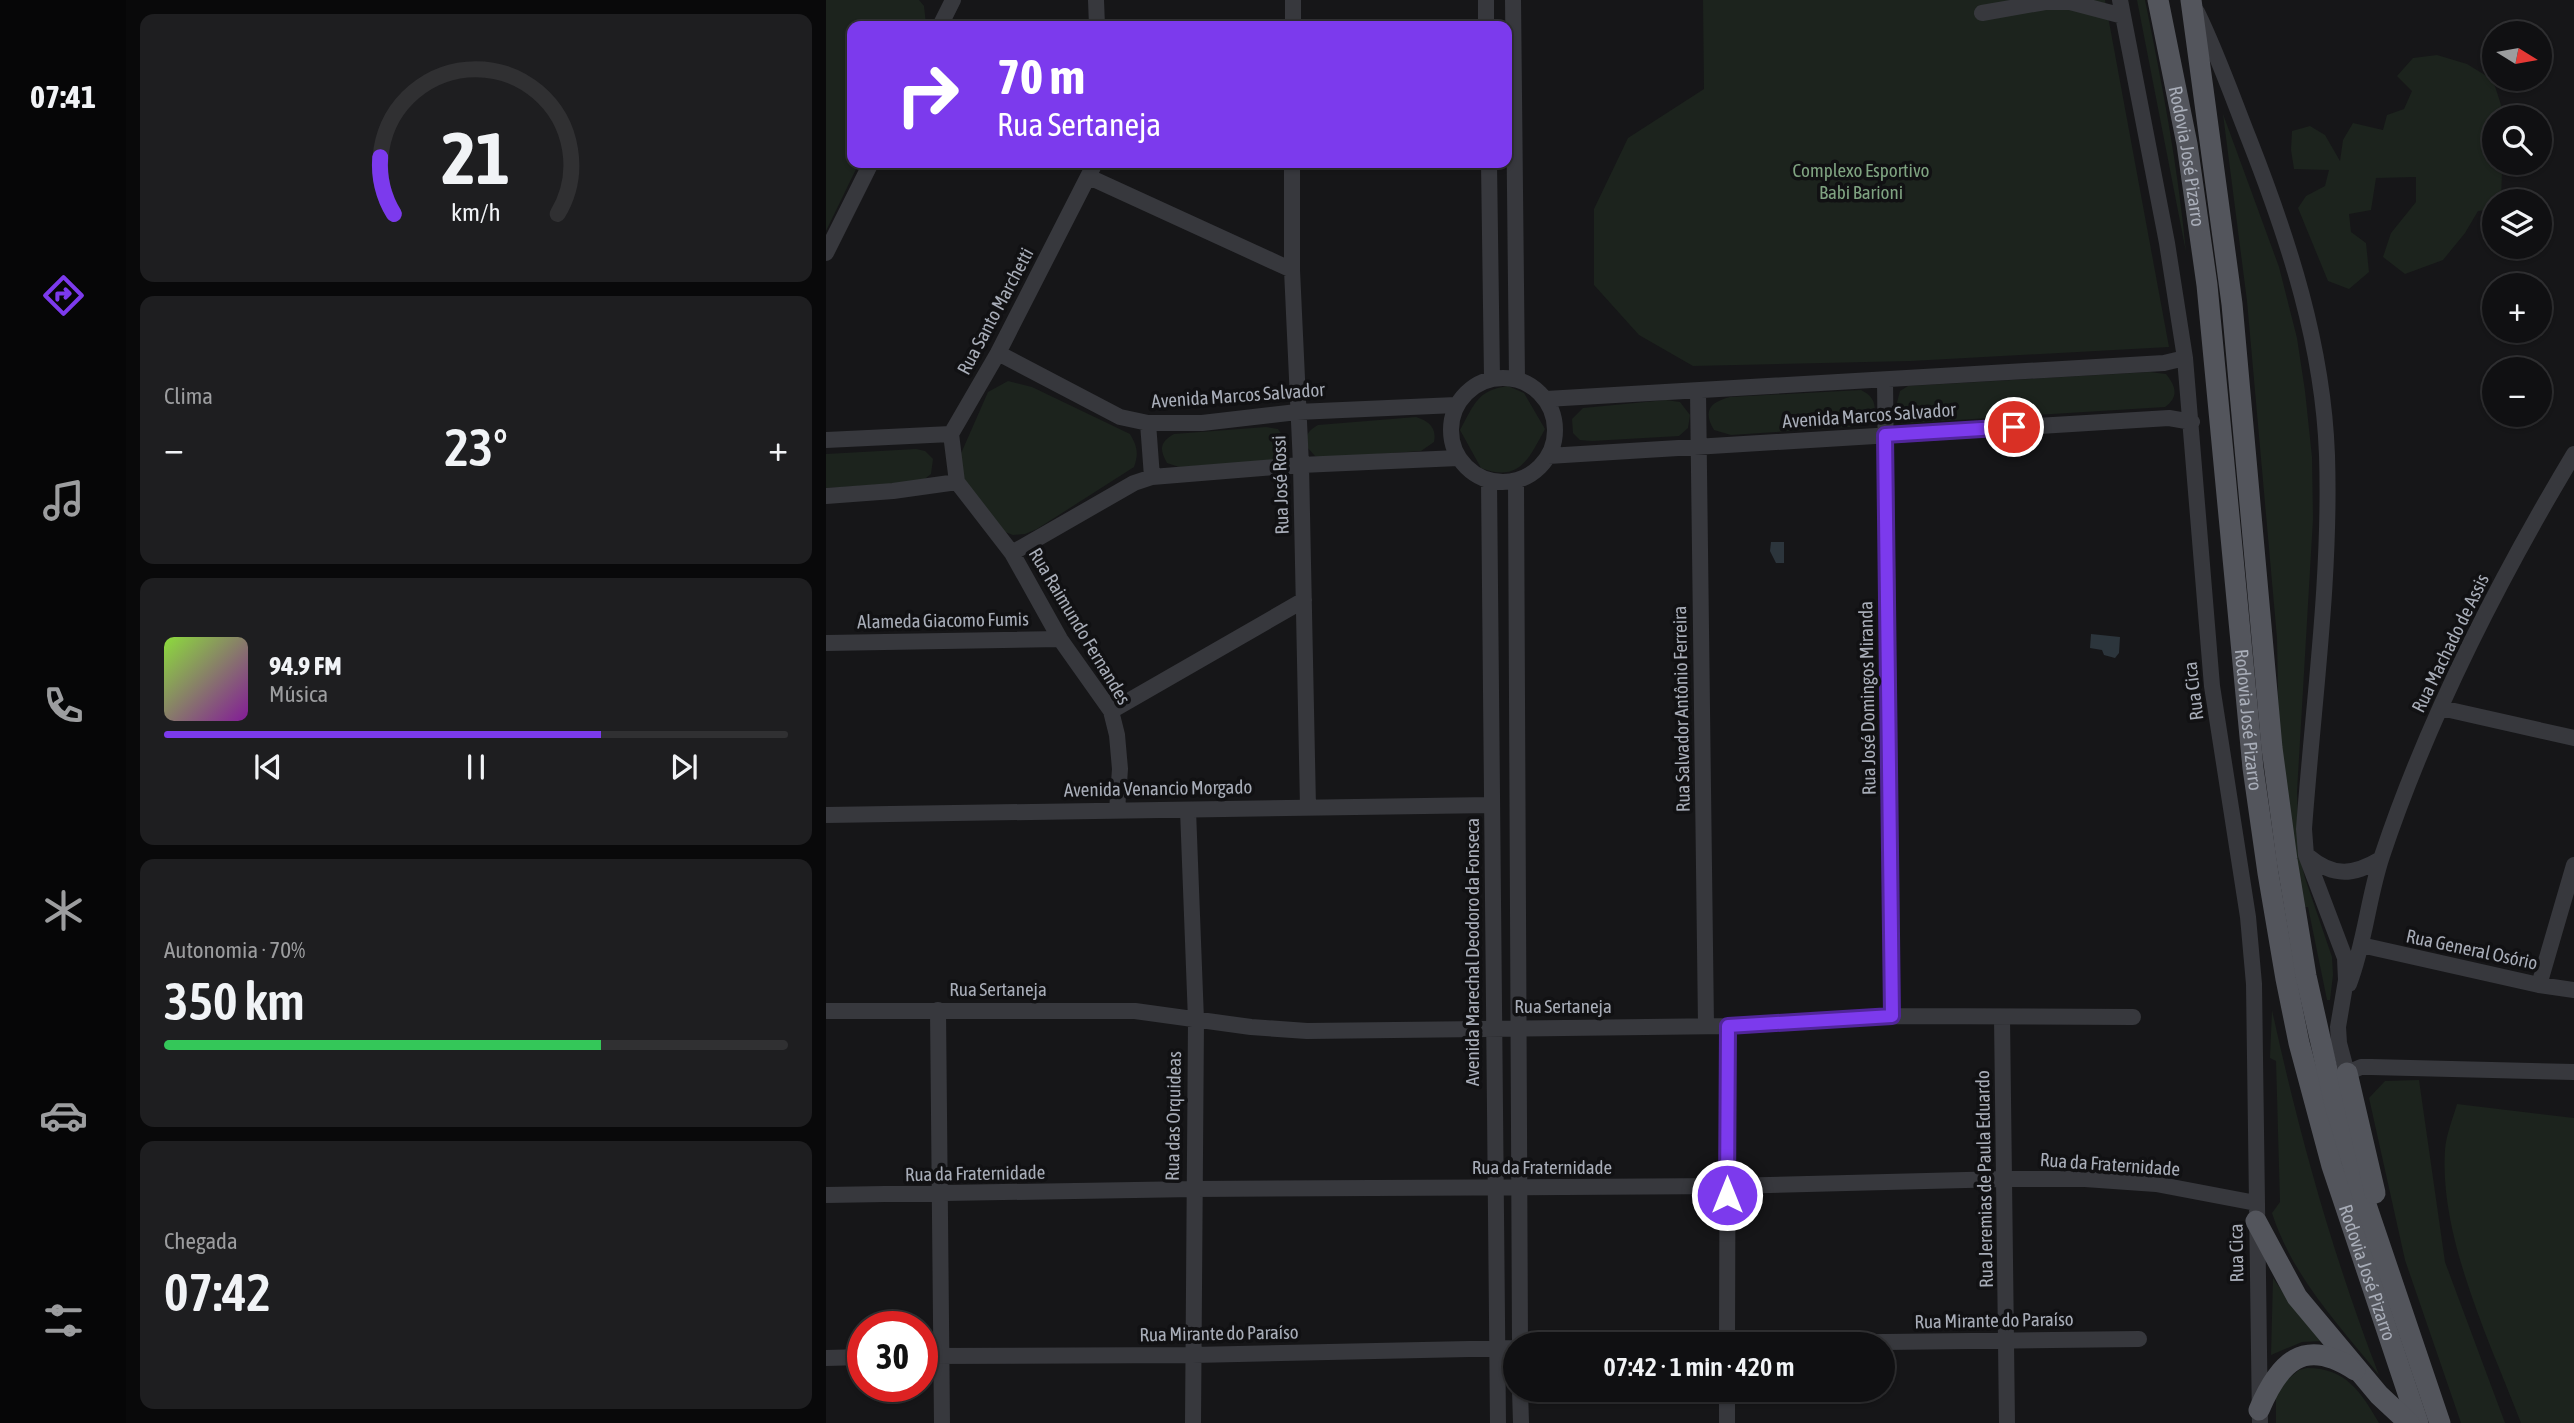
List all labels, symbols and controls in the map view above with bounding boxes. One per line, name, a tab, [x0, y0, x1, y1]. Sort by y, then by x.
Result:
north arrow	[2482, 21, 2552, 91]
map controls	[2482, 21, 2552, 427]
text: 70 m	[997, 48, 1085, 104]
icon: right	[882, 49, 973, 140]
text: 07:41	[30, 78, 96, 115]
street label: Rodovia José Pizarro	[2165, 84, 2210, 228]
button: search	[2482, 105, 2552, 175]
text: Rua Sertaneja	[997, 106, 1161, 143]
text: 21	[442, 116, 510, 199]
park label: Complexo Esportivo Babi Barioni	[1792, 159, 1930, 203]
button: layers	[2482, 189, 2552, 259]
text: km/h	[451, 198, 501, 226]
street label: Rua Santo Marchetti	[952, 244, 1038, 378]
icon: directions	[39, 271, 88, 320]
button: +	[2482, 273, 2552, 343]
button: −	[2482, 357, 2552, 427]
street label: Avenida Marcos Salvador	[1151, 378, 1326, 412]
text: Clima	[164, 383, 213, 409]
pin	[1984, 397, 2044, 457]
street label: Avenida Marcos Salvador	[1782, 398, 1957, 432]
icon: arrive	[1995, 408, 2033, 446]
text: 23°	[444, 417, 508, 477]
text: −	[164, 426, 184, 469]
text: +	[768, 426, 788, 469]
street label: Rua José Rossi	[1267, 435, 1293, 535]
icon: music	[39, 476, 88, 525]
street label: Rua Raimundo Fernandes	[1025, 544, 1136, 708]
street label: Rua Machado de Assis	[2407, 570, 2493, 716]
street label: Rua José Domingos Miranda	[1854, 601, 1880, 795]
street label: Rua Salvador Antônio Ferreira	[1668, 606, 1694, 812]
street label: Alameda Giacomo Fumis	[857, 607, 1029, 632]
street label: Rodovia José Pizarro	[2231, 648, 2267, 792]
text: 94.9 FM	[269, 651, 342, 681]
street label: Rua Cica	[2178, 660, 2208, 722]
icon: phone	[39, 681, 88, 730]
text: Música	[269, 681, 328, 707]
icon: previous	[249, 748, 287, 786]
icon: pause	[457, 748, 495, 786]
icon: next	[665, 748, 703, 786]
street label: Avenida Venancio Morgado	[1064, 775, 1252, 801]
street label: Avenida Marechal Deodoro da Fonseca	[1461, 818, 1483, 1086]
icon: climate	[39, 886, 88, 935]
street label: Rua General Osório	[2404, 924, 2540, 974]
text: Autonomia · 70%	[164, 937, 305, 963]
text: 350 km	[164, 971, 305, 1031]
street label: Rua Sertaneja	[949, 978, 1047, 1000]
street label: Rua Sertaneja	[1514, 995, 1612, 1017]
street label: Rua das Orquideas	[1161, 1051, 1185, 1181]
street label: Rua Jeremias de Paula Eduardo	[1971, 1070, 1997, 1288]
icon: car	[39, 1091, 88, 1140]
street label: Rua da Fraternidade	[2039, 1148, 2181, 1180]
street label: Rua da Fraternidade	[1472, 1156, 1612, 1178]
position arrow	[1690, 1158, 1764, 1232]
street label: Rua da Fraternidade	[905, 1161, 1045, 1185]
street label: Rodovia José Pizarro	[2335, 1202, 2401, 1343]
street label: Rua Cica	[2224, 1223, 2248, 1283]
text: Chegada	[164, 1228, 238, 1254]
text: 07:42	[164, 1262, 271, 1322]
icon: filters	[39, 1296, 88, 1345]
street label: Rua Mirante do Paraíso	[1914, 1308, 2074, 1332]
speed limit sign: 30	[847, 1311, 938, 1402]
street label: Rua Mirante do Paraíso	[1139, 1321, 1299, 1345]
text: 07:42 · 1 min · 420 m	[1604, 1352, 1794, 1382]

